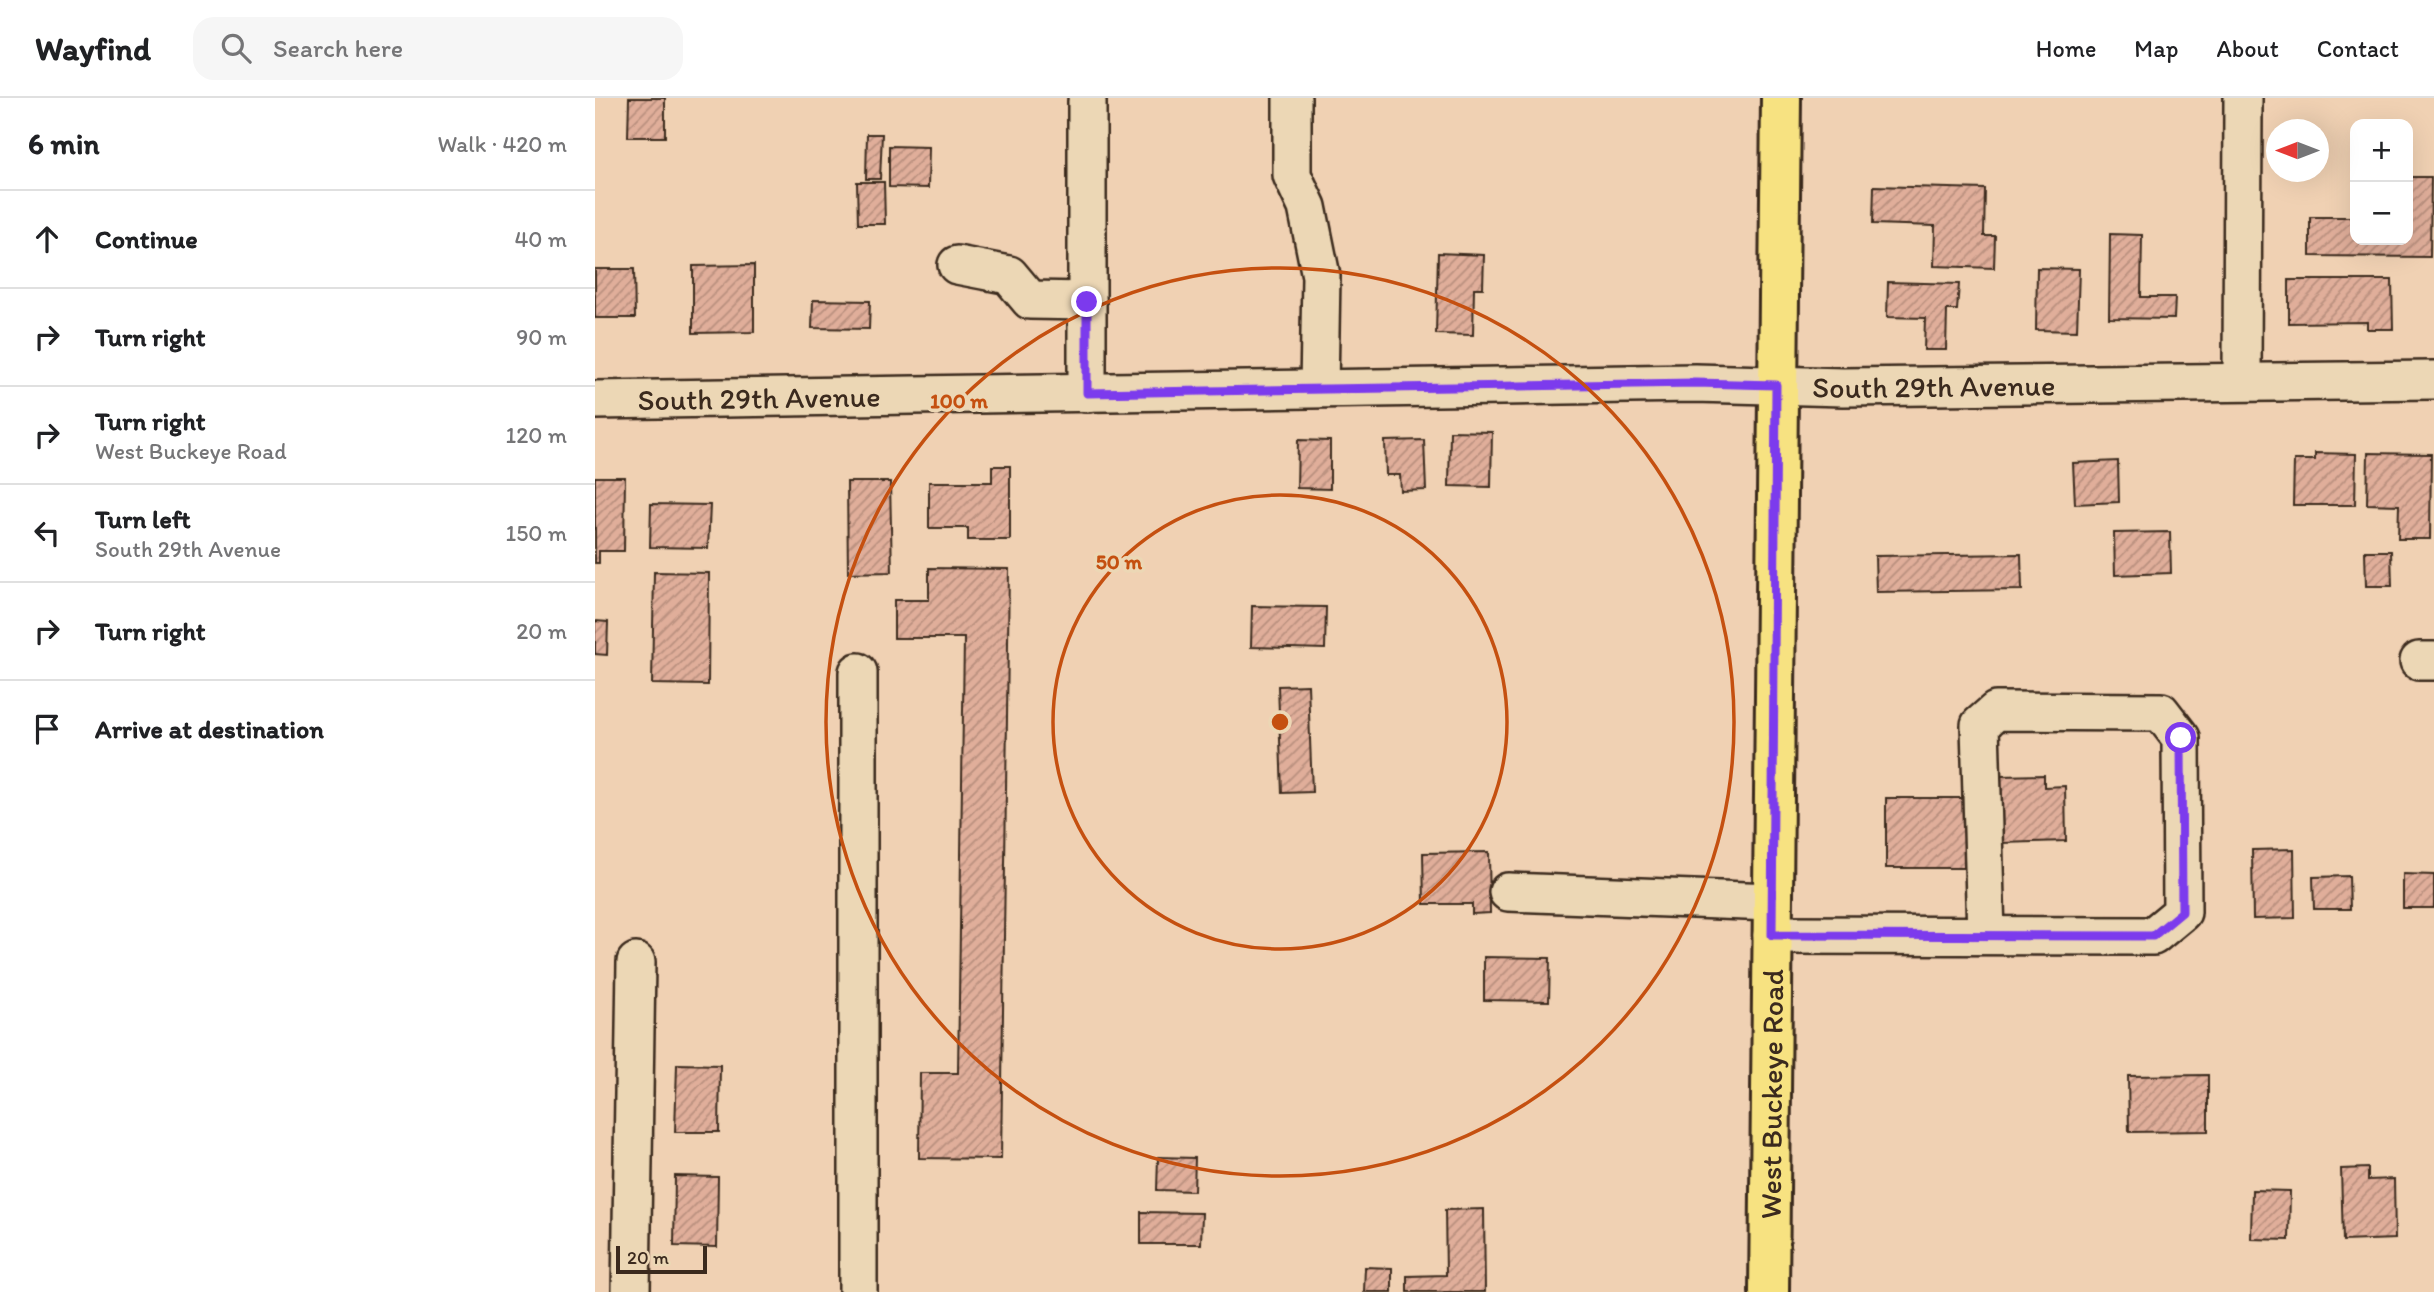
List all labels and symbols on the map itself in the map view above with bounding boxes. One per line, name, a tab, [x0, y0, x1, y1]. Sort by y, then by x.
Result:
north arrow	[2266, 119, 2329, 182]
route end	[1071, 286, 1102, 317]
street label: South 29th Avenue	[1812, 366, 2055, 406]
street label: South 29th Avenue	[637, 377, 881, 418]
text: 100 m	[930, 388, 988, 413]
text: 50 m	[1096, 549, 1143, 574]
centre of rings	[1268, 710, 1292, 734]
route start	[2165, 722, 2196, 753]
street label: West Buckeye Road	[1751, 969, 1791, 1219]
scale bar	[616, 1243, 707, 1275]

